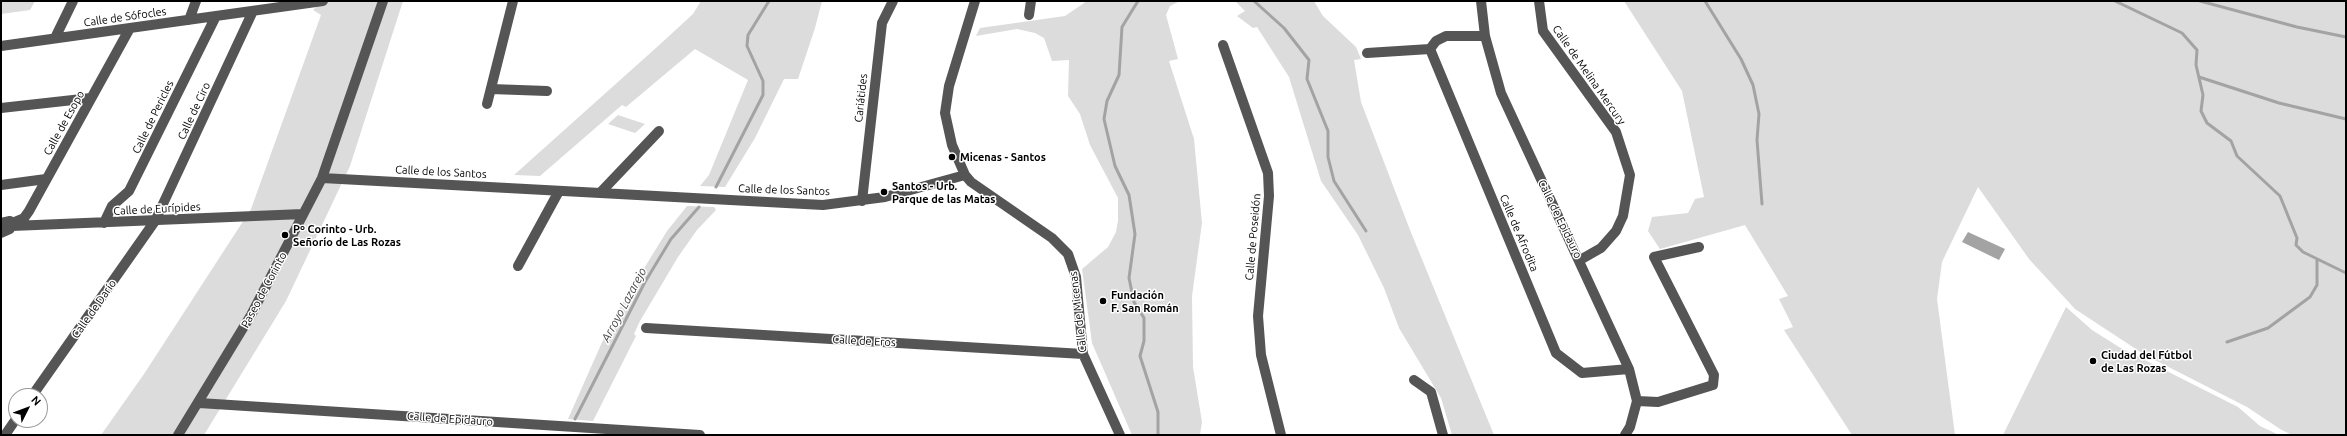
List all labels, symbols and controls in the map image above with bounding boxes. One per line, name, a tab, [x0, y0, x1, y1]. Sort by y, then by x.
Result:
street label: Calle de Sófocles	[83, 5, 167, 29]
street label: Calle de Melina Mercury	[1550, 23, 1628, 127]
street label: Cariátides	[852, 73, 870, 123]
street label: Calle de Pericles	[130, 78, 176, 156]
street label: Calle de Ciro	[175, 80, 213, 142]
street label: Calle de Esopo	[41, 88, 87, 158]
place label: Micenas - Santos	[960, 150, 1046, 164]
marker: Micenas - Santos	[947, 152, 957, 162]
street label: Calle de los Santos	[395, 163, 487, 181]
street label: Calle de Epidauro	[1535, 177, 1585, 261]
place label: Santos - Urb. Parque de las Matas	[892, 179, 995, 205]
street label: Calle de los Santos	[738, 182, 830, 198]
marker: Santos - Urb. Parque de las Matas	[879, 187, 889, 197]
street label: Calle de Afrodita	[1497, 192, 1541, 274]
street label: Calle de Poseidón	[1243, 193, 1263, 281]
street label: Calle de Eurípides	[113, 200, 201, 218]
place label: Pº Corinto - Urb. Señorío de Las Rozas	[293, 222, 401, 248]
marker: Pº Corinto - Urb. Señorío de Las Rozas	[280, 230, 290, 240]
street label: Paseo de Corinto	[238, 250, 290, 330]
water label: Arroyo Lazarejo	[598, 265, 650, 345]
street label: Calle de Micenas	[1066, 271, 1090, 353]
street label: Calle de Darío	[69, 277, 119, 341]
place label: Fundación F. San Román	[1111, 288, 1179, 314]
marker: Fundación F. San Román	[1098, 296, 1108, 306]
street label: Calle de Eros	[832, 333, 896, 349]
place label: Ciudad del Fútbol de Las Rozas	[2101, 348, 2192, 374]
marker: Ciudad del Fútbol de Las Rozas	[2088, 356, 2098, 366]
north arrow	[8, 388, 48, 428]
text: N	[29, 394, 43, 408]
street label: Calle de Epidauro	[407, 409, 493, 429]

